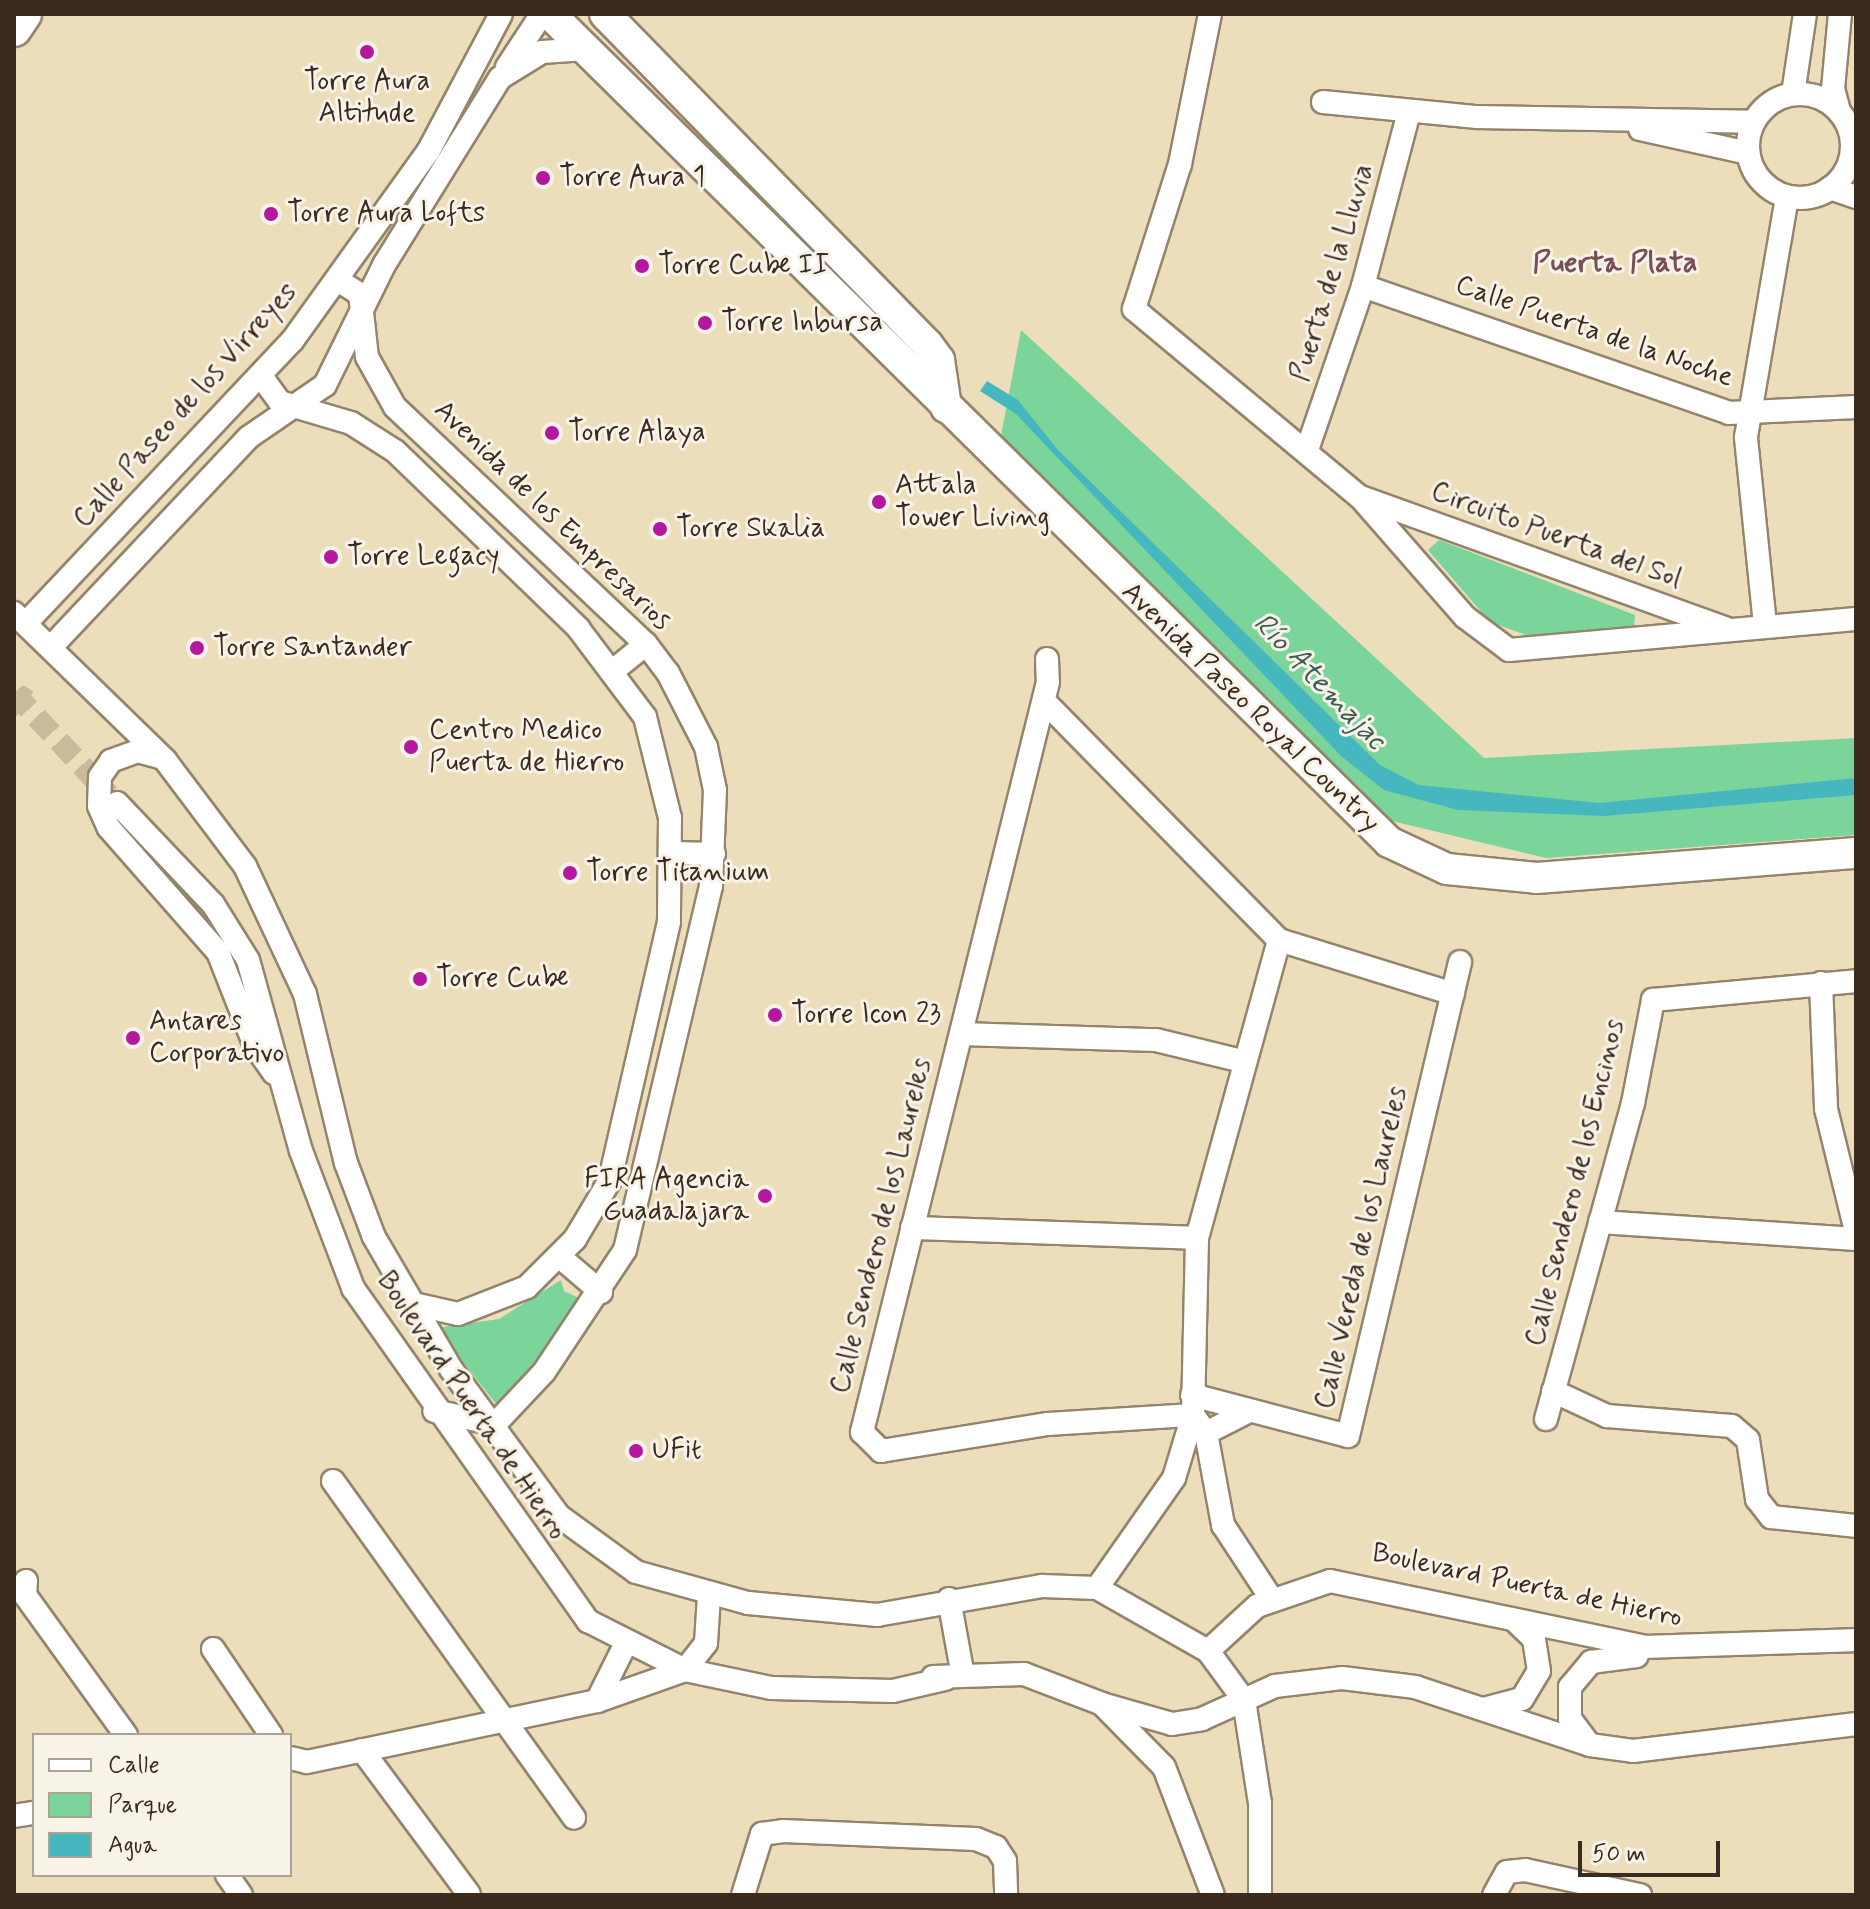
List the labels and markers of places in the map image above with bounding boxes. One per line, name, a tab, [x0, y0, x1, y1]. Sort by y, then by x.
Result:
marker: Torre Aura Altitude	[358, 43, 376, 61]
place label: Torre Aura Altitude	[304, 65, 430, 131]
place label: Torre Aura 1	[559, 161, 706, 195]
marker: Torre Aura 1	[534, 169, 552, 187]
place label: Torre Aura Lofts	[287, 197, 488, 231]
marker: Torre Aura Lofts	[262, 205, 280, 223]
place label: Torre Cube II	[658, 249, 826, 283]
marker: Torre Cube II	[633, 257, 651, 275]
place label: Torre Inbursa	[721, 306, 889, 340]
marker: Torre Inbursa	[696, 314, 714, 332]
place label: Torre Alaya	[568, 416, 708, 450]
marker: Torre Alaya	[543, 424, 561, 442]
place label: Attala Tower Living	[895, 469, 1050, 535]
marker: Attala Tower Living	[870, 493, 888, 511]
place label: Torre Skalia	[676, 512, 823, 546]
marker: Torre Skalia	[651, 520, 669, 538]
place label: Torre Legacy	[347, 540, 499, 574]
marker: Torre Legacy	[322, 548, 340, 566]
place label: Torre Santander	[213, 631, 409, 665]
marker: Torre Santander	[188, 639, 206, 657]
place label: Centro Medico Puerta de Hierro	[429, 714, 625, 780]
marker: Centro Medico Puerta de Hierro	[400, 736, 422, 758]
place label: Torre Titanium	[586, 856, 762, 890]
marker: Torre Titanium	[561, 864, 579, 882]
place label: Torre Cube	[436, 962, 566, 996]
marker: Torre Cube	[411, 970, 429, 988]
place label: Torre Icon 23	[791, 998, 947, 1032]
place label: Antares Corporativo	[149, 1005, 285, 1071]
marker: Torre Icon 23	[766, 1006, 784, 1024]
marker: Antares Corporativo	[124, 1029, 142, 1047]
place label: FIRA Agencia Guadalajara	[587, 1163, 749, 1229]
marker: FIRA Agencia Guadalajara	[756, 1187, 774, 1205]
place label: UFit	[652, 1434, 702, 1468]
marker: UFit	[627, 1442, 645, 1460]

